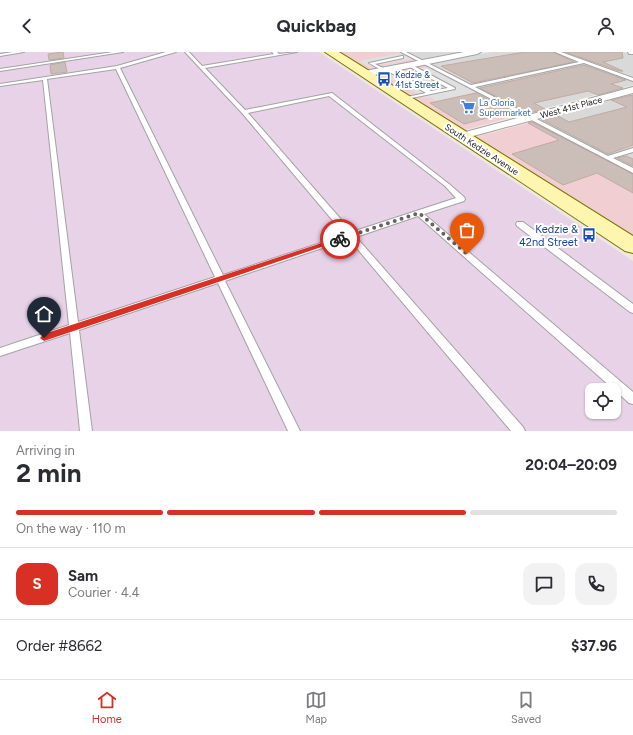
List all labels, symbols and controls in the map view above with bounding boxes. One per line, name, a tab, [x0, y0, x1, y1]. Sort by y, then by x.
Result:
icon: back	[16, 15, 38, 37]
text: Quickbag	[277, 15, 356, 37]
icon: person	[595, 15, 617, 37]
place label: Kedzie & 41st Street	[395, 69, 440, 90]
bus stop icon: Kedzie & 41st Street	[376, 71, 392, 87]
street label: West 41st Place	[539, 93, 603, 121]
place label: La Gloria Supermarket	[479, 97, 531, 118]
supermarket icon: La Gloria Supermarket	[460, 99, 476, 115]
street label: South Kedzie Avenue	[443, 121, 521, 177]
pin	[450, 213, 484, 254]
courier	[320, 219, 360, 259]
icon: bag	[456, 219, 478, 241]
place label: Kedzie & 42nd Street	[519, 223, 578, 249]
bus stop icon: Kedzie & 42nd Street	[581, 227, 597, 243]
icon: bike	[329, 228, 351, 250]
pin	[27, 297, 61, 338]
icon: home	[33, 303, 55, 325]
map controls	[585, 383, 621, 419]
button: locate	[585, 383, 621, 419]
text: Arriving in	[16, 443, 75, 458]
text: 20:04–20:09	[525, 456, 617, 474]
text: 2 min	[16, 457, 82, 489]
text: On the way · 110 m	[16, 521, 126, 536]
button: chat	[523, 563, 565, 605]
button: phone	[575, 563, 617, 605]
text: Sam	[68, 567, 98, 585]
text: S	[32, 575, 42, 593]
text: Courier · 4.4	[68, 585, 140, 600]
text: Order #8662	[16, 637, 102, 655]
text: $37.96	[571, 637, 617, 655]
tab: Home	[92, 689, 122, 726]
tab: Map	[305, 689, 327, 726]
tab: Saved	[511, 689, 541, 726]

